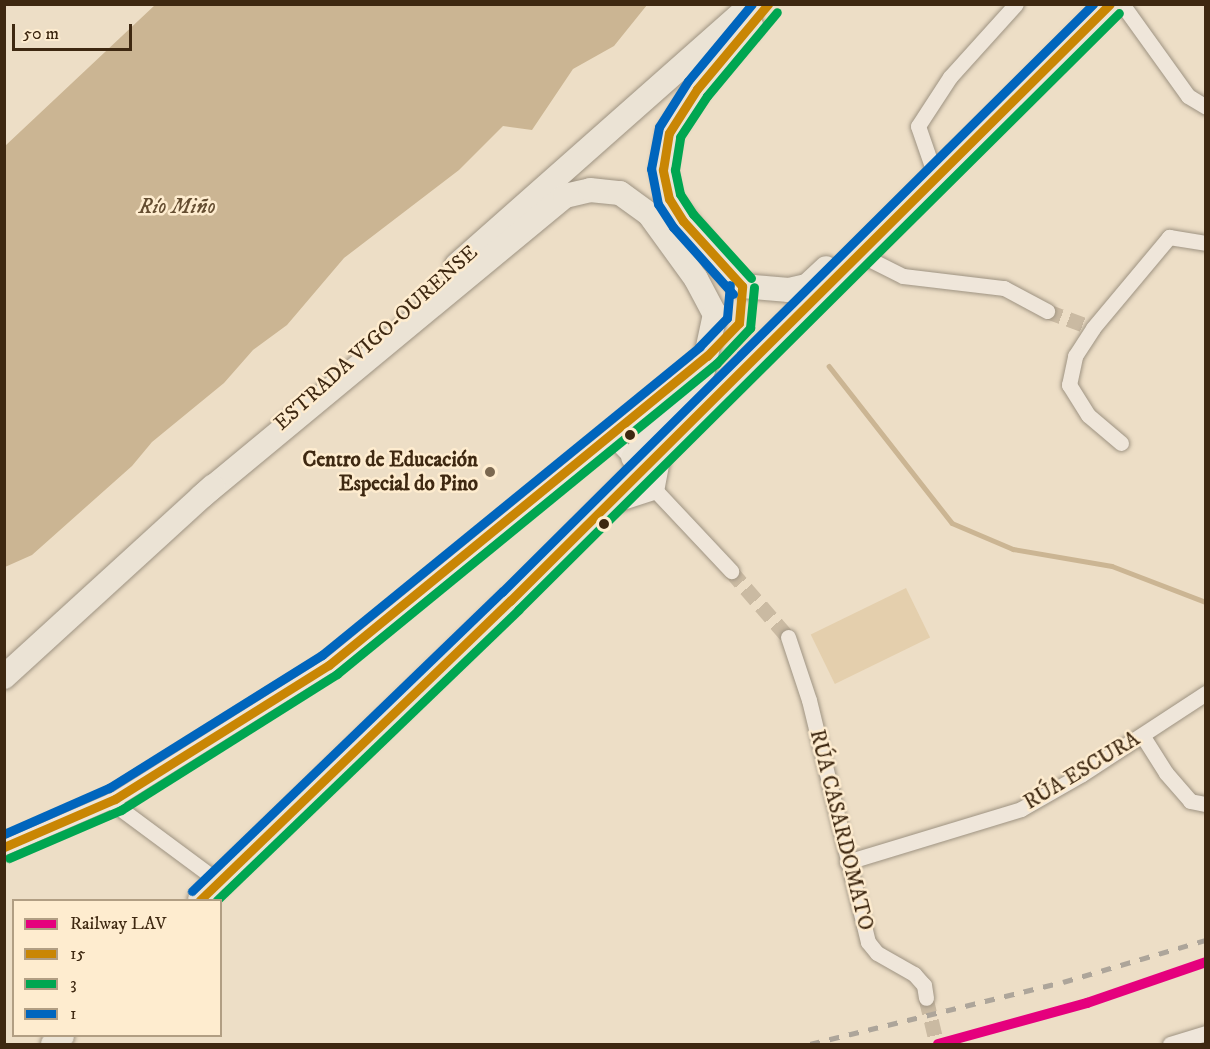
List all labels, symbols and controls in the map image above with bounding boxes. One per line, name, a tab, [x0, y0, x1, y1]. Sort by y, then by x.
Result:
scale bar	[15, 12, 135, 50]
text: 50 m	[23, 23, 59, 45]
water label: Río Miño	[138, 194, 216, 220]
street label: ESTRADA VIGO-OURENSE	[269, 240, 483, 436]
unlabelled marker	[624, 429, 636, 441]
place label: Centro de Educación Especial do Pino	[302, 447, 478, 497]
marker: Centro de Educación Especial do Pino	[483, 465, 497, 479]
unlabelled marker	[598, 518, 610, 530]
street label: RÚA CASARDOMATO	[804, 727, 878, 933]
street label: RÚA ESCURA	[1020, 727, 1144, 815]
legend	[12, 899, 222, 1037]
text: Railway LAV	[70, 913, 167, 935]
text: 15	[70, 943, 85, 965]
text: 3	[70, 973, 77, 995]
text: 1	[70, 1003, 77, 1025]

